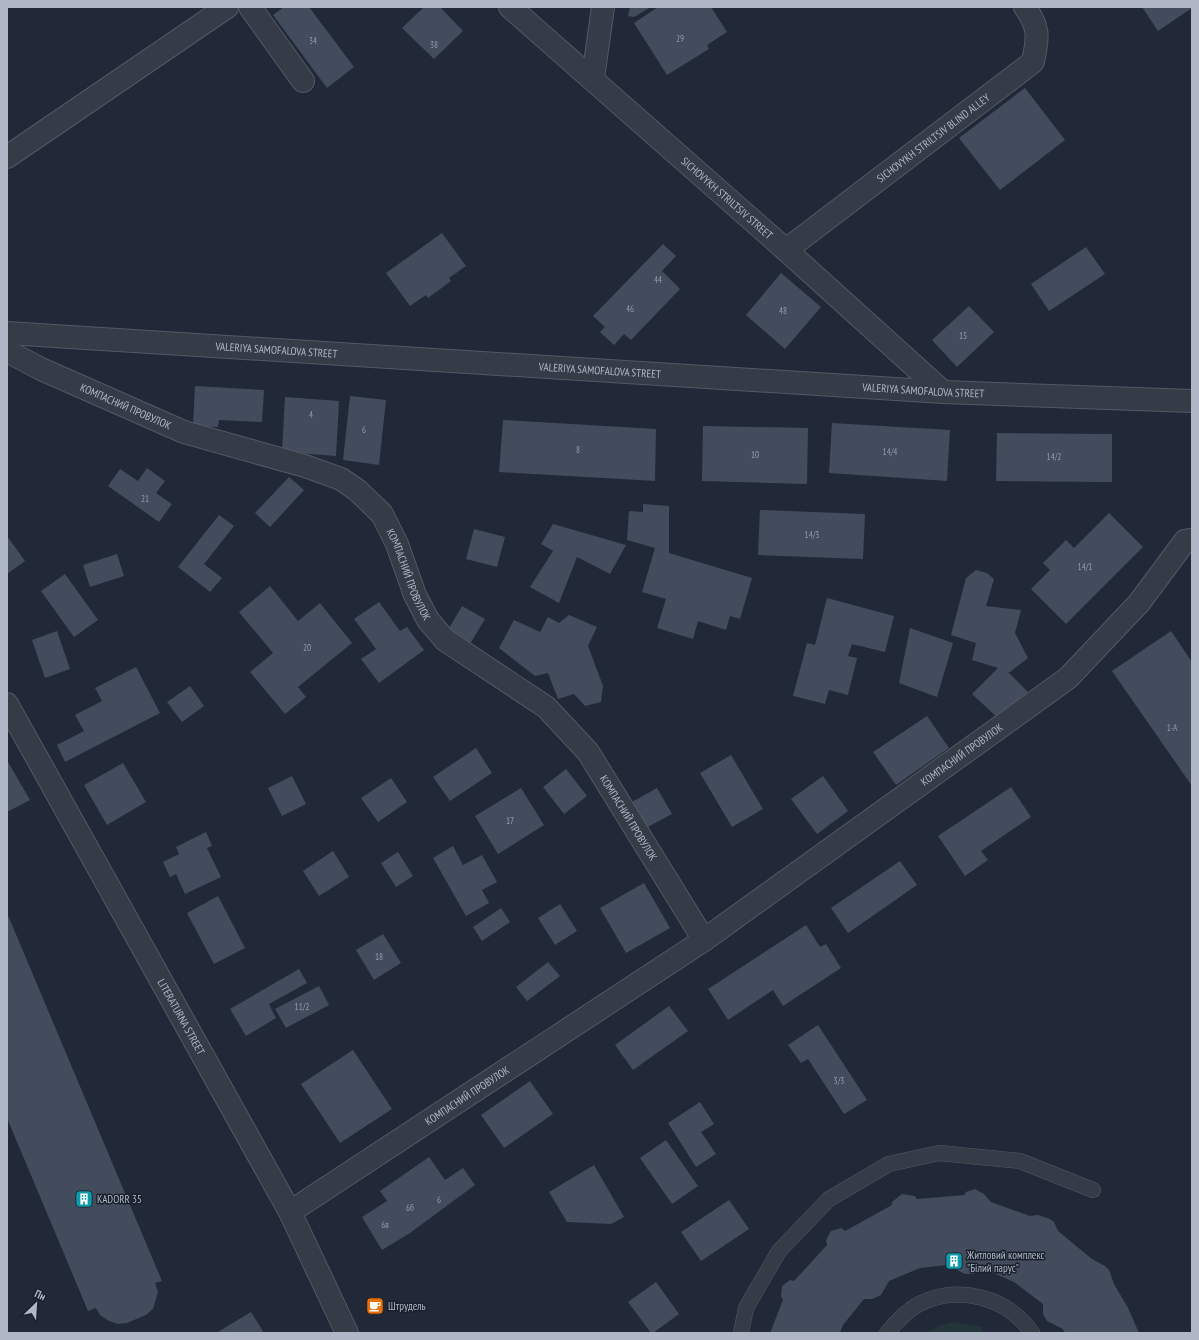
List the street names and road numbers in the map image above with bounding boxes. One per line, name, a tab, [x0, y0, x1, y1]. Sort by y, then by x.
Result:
street label: SICHOVYKH STRILTSIV BLIND ALLEY	[874, 90, 992, 185]
street label: SICHOVYKH STRILTSIV STREET	[678, 154, 776, 242]
street label: VALERIYA SAMOFALOVA STREET	[214, 339, 338, 361]
street label: VALERIYA SAMOFALOVA STREET	[537, 359, 661, 381]
street label: КОМПАСНИЙ ПРОВУЛОК	[78, 380, 174, 433]
street label: VALERIYA SAMOFALOVA STREET	[861, 380, 985, 400]
street label: КОМПАСНИЙ ПРОВУЛОК	[383, 526, 434, 623]
street label: КОМПАСНИЙ ПРОВУЛОК	[918, 720, 1006, 789]
street label: КОМПАСНИЙ ПРОВУЛОК	[597, 772, 661, 864]
street label: LITERATURNA STREET	[154, 976, 208, 1057]
street label: КОМПАСНИЙ ПРОВУЛОК	[422, 1063, 512, 1128]

